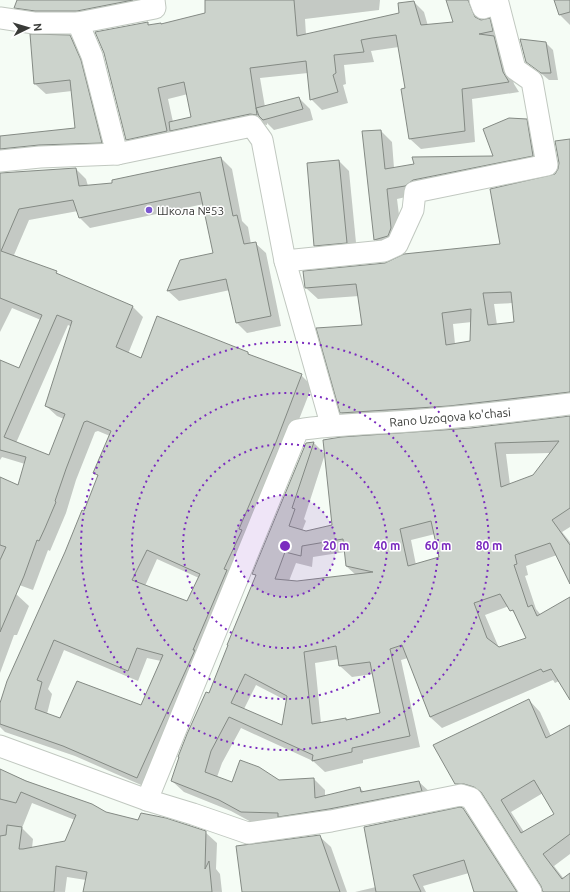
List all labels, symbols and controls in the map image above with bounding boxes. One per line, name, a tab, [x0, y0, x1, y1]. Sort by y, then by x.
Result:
north arrow	[8, 8, 48, 48]
text: N	[32, 23, 44, 32]
place label: Школа №53	[157, 204, 224, 217]
marker: Школа №53	[144, 205, 154, 215]
street label: Rano Uzoqova ko'chasi	[389, 405, 511, 429]
centre of rings	[278, 539, 292, 553]
text: 20 m	[323, 539, 349, 552]
text: 40 m	[374, 539, 400, 552]
text: 60 m	[425, 539, 451, 552]
text: 80 m	[476, 539, 502, 552]

